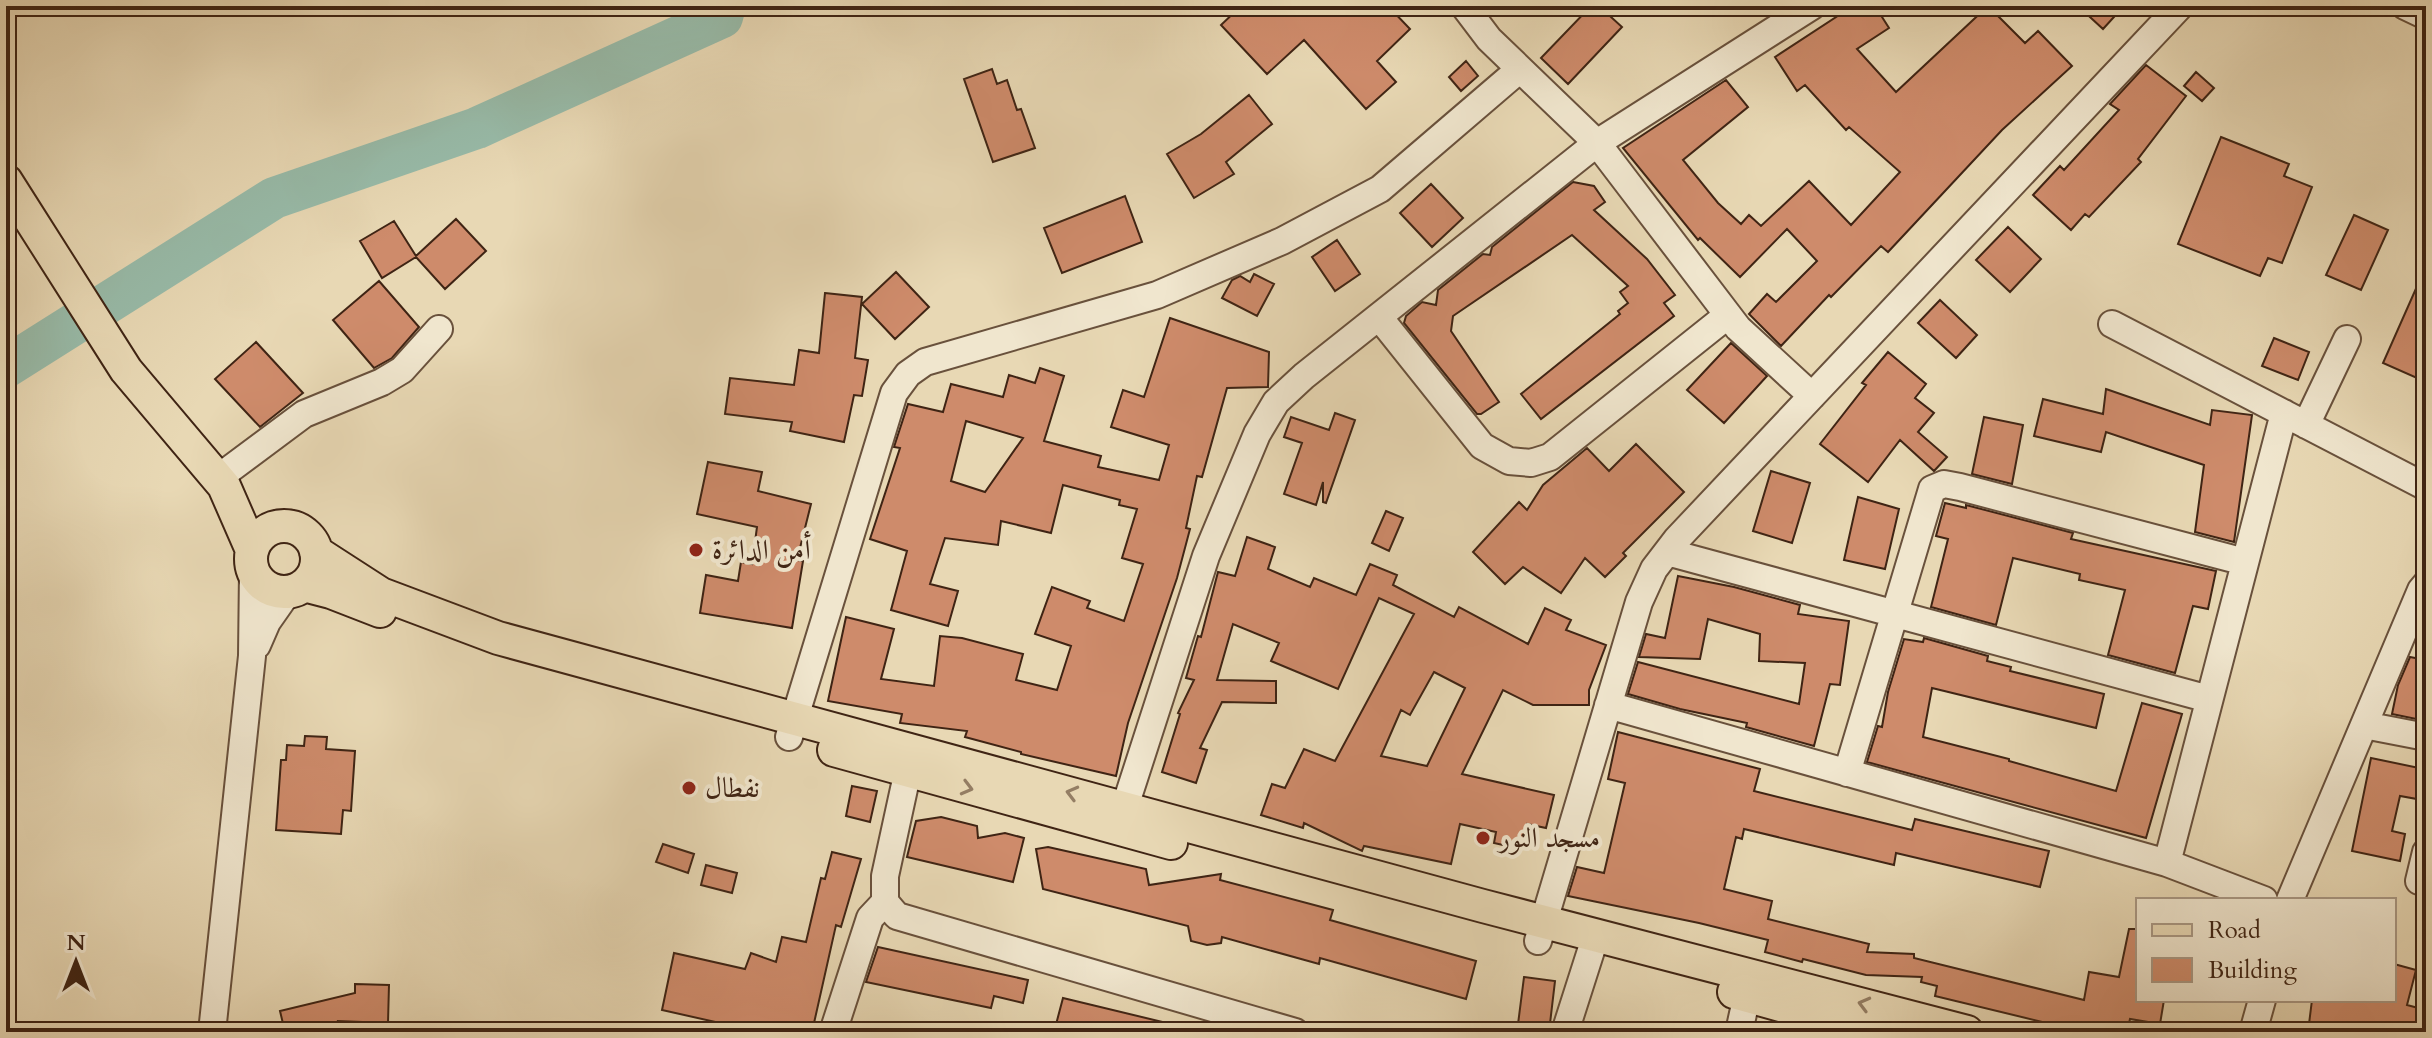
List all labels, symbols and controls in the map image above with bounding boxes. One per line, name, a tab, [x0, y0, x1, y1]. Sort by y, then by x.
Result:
place label: أمن الدائرة	[712, 530, 811, 569]
marker: أمن الدائرة	[687, 541, 705, 559]
place label: نفطال	[705, 769, 760, 807]
marker: نفطال	[680, 779, 698, 797]
one-way arrow	[960, 779, 974, 796]
one-way arrow	[1066, 786, 1080, 802]
place label: مسجد النور	[1496, 819, 1600, 857]
marker: مسجد النور	[1474, 829, 1492, 847]
legend	[2136, 898, 2396, 1002]
text: Road	[2208, 914, 2261, 947]
north arrow	[36, 922, 116, 1002]
text: N	[66, 928, 86, 958]
text: Building	[2208, 954, 2298, 987]
one-way arrow	[1858, 997, 1872, 1014]

